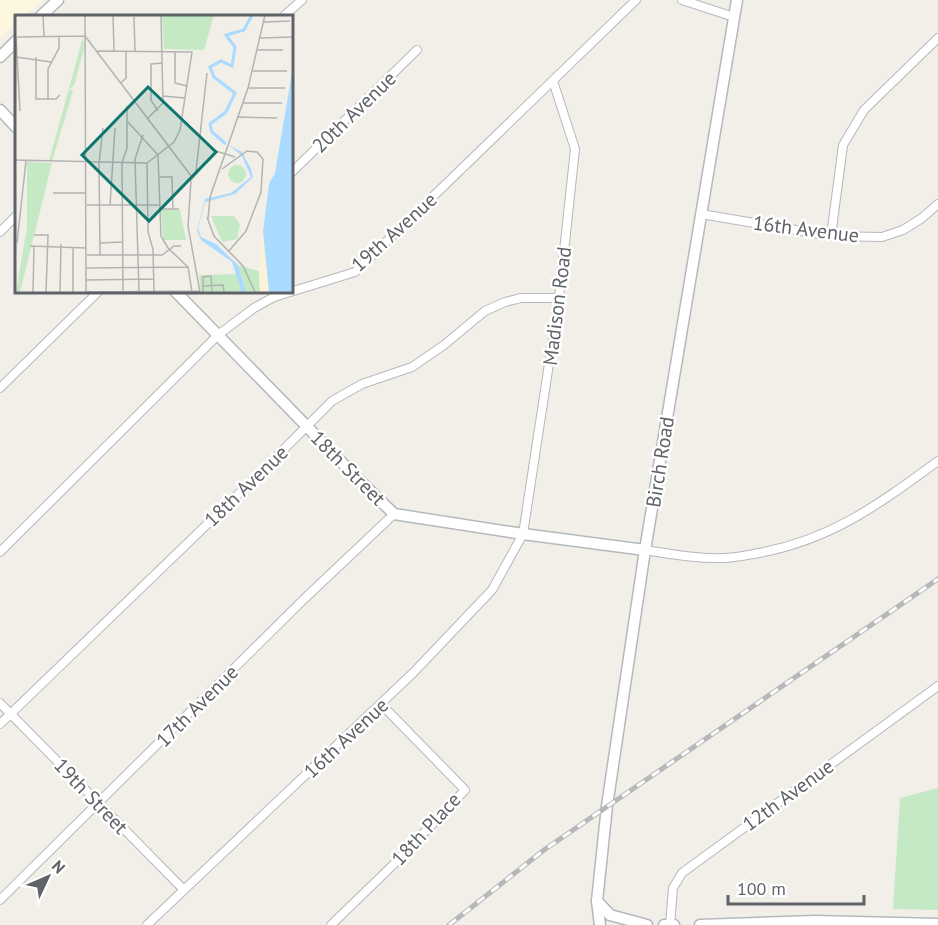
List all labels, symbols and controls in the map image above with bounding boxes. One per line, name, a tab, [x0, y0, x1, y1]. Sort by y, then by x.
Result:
inset map	[15, 15, 292, 292]
street label: 20th Avenue	[307, 66, 401, 158]
street label: 19th Avenue	[346, 187, 442, 277]
street label: 16th Avenue	[751, 210, 861, 248]
street label: Madison Road	[537, 245, 577, 367]
street label: Birch Road	[640, 415, 680, 509]
street label: 18th Street	[305, 425, 391, 511]
street label: 18th Avenue	[199, 440, 293, 532]
street label: 17th Avenue	[150, 659, 244, 753]
street label: 16th Avenue	[298, 692, 394, 784]
street label: 19th Street	[48, 752, 134, 840]
street label: 12th Avenue	[737, 753, 839, 837]
street label: 18th Place	[386, 787, 466, 871]
north arrow	[18, 847, 78, 907]
text: N	[48, 856, 70, 877]
scale bar	[728, 868, 864, 906]
text: 100 m	[737, 877, 786, 900]

